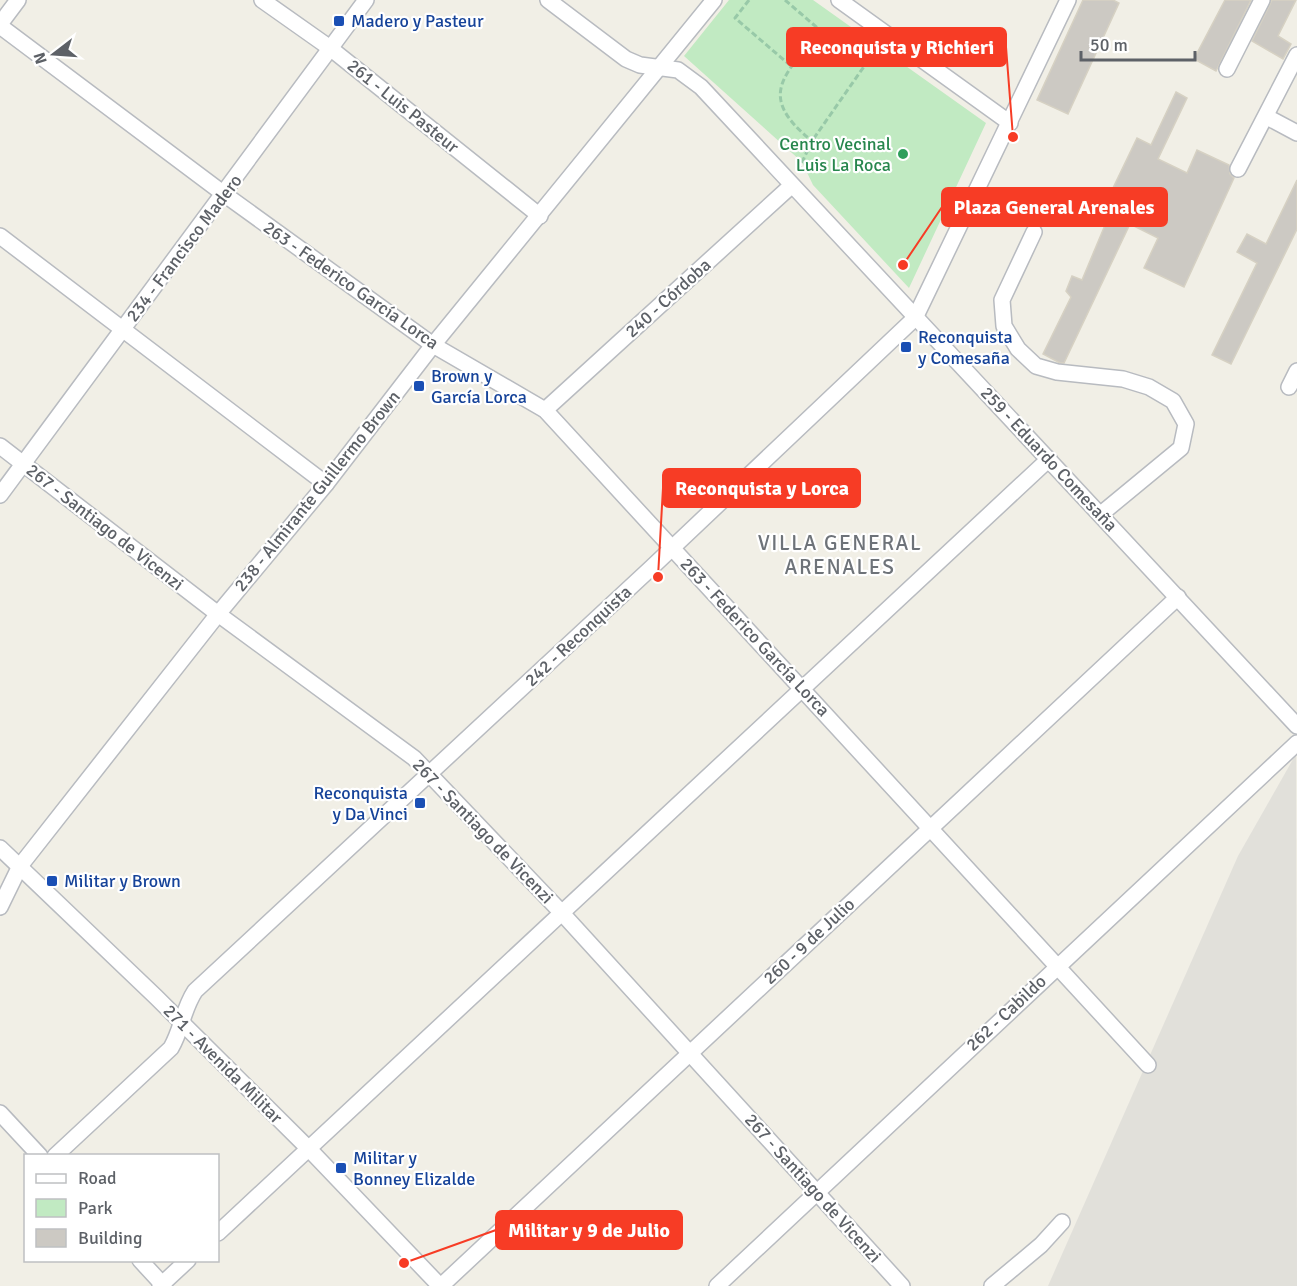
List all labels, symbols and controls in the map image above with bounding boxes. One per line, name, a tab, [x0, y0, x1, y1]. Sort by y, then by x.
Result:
place label: Madero y Pasteur	[351, 10, 484, 32]
marker: Madero y Pasteur	[332, 14, 346, 28]
north arrow	[24, 24, 84, 84]
scale bar	[1081, 24, 1195, 62]
callout: Reconquista y Richieri	[787, 28, 1006, 66]
text: 50 m	[1090, 34, 1128, 56]
text: Reconquista y Richieri	[800, 35, 994, 60]
text: N	[29, 50, 52, 66]
street label: 261 - Luis Pasteur	[343, 54, 464, 158]
place label: Centro Vecinal Luis La Roca	[779, 133, 891, 176]
marker: Centro Vecinal Luis La Roca	[896, 147, 910, 161]
street label: 234 - Francisco Madero	[121, 170, 247, 326]
callout: Plaza General Arenales	[942, 188, 1167, 226]
text: Plaza General Arenales	[954, 195, 1155, 220]
street label: 263 - Federico García Lorca	[259, 216, 443, 354]
street label: 240 - Córdoba	[621, 254, 715, 342]
place label: Reconquista y Comesaña	[918, 326, 1013, 369]
marker: Reconquista y Comesaña	[899, 340, 913, 354]
place label: Brown y García Lorca	[431, 365, 527, 408]
marker: Brown y García Lorca	[412, 379, 426, 393]
street label: 259 - Eduardo Comesaña	[976, 382, 1122, 536]
street label: 238 - Almirante Guillermo Brown	[229, 386, 405, 596]
street label: 267 - Santiago de Vicenzi	[22, 459, 188, 595]
callout: Reconquista y Lorca	[663, 469, 860, 507]
text: Reconquista y Lorca	[675, 476, 849, 501]
district label: VILLA GENERAL ARENALES	[758, 530, 922, 580]
street label: 263 - Federico García Lorca	[676, 553, 834, 721]
street label: 242 - Reconquista	[520, 581, 636, 691]
street label: 267 - Santiago de Vicenzi	[408, 754, 558, 908]
place label: Reconquista y Da Vinci	[313, 782, 408, 825]
marker: Reconquista y Da Vinci	[413, 796, 427, 810]
place label: Militar y Brown	[64, 870, 181, 892]
marker: Militar y Brown	[45, 874, 59, 888]
street label: 260 - 9 de Julio	[759, 893, 859, 989]
street label: 262 - Cabildo	[961, 970, 1051, 1056]
street label: 271 - Avenida Militar	[159, 1000, 288, 1129]
street label: 267 - Santiago de Vicenzi	[740, 1109, 886, 1267]
place label: Militar y Bonney Elizalde	[353, 1147, 475, 1190]
legend	[24, 1154, 219, 1262]
marker: Militar y Bonney Elizalde	[334, 1161, 348, 1175]
text: Road	[78, 1167, 117, 1189]
text: Park	[78, 1197, 113, 1219]
callout: Militar y 9 de Julio	[496, 1211, 682, 1249]
text: Militar y 9 de Julio	[508, 1218, 670, 1243]
text: Building	[78, 1227, 142, 1249]

